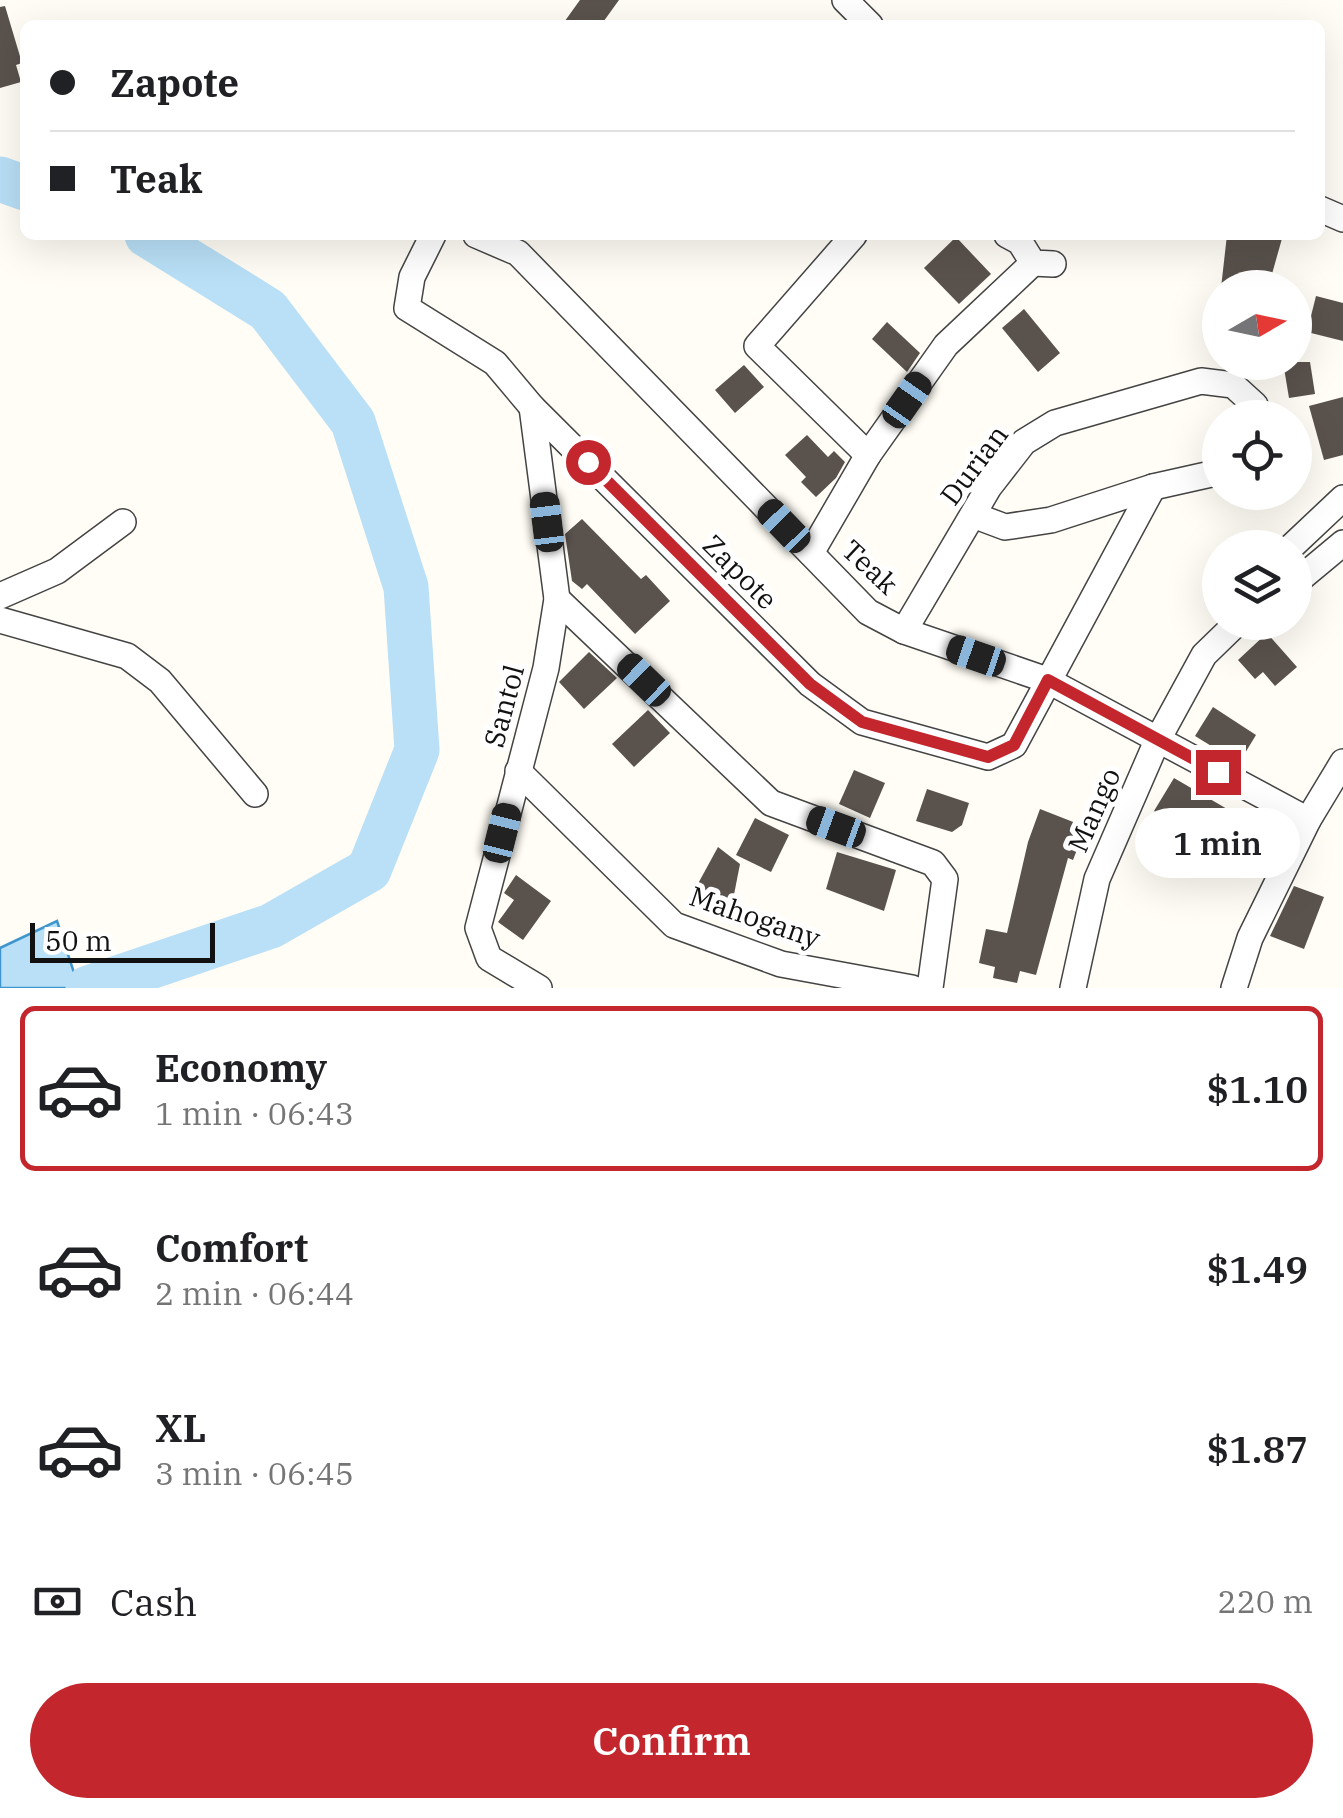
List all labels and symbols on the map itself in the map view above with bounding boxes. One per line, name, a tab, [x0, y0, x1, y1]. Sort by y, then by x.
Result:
north arrow	[1202, 270, 1312, 380]
car	[878, 367, 936, 433]
street label: Durian	[931, 417, 1016, 512]
route start	[566, 440, 611, 485]
car	[528, 490, 566, 554]
car	[752, 494, 816, 558]
street label: Zapote	[695, 526, 786, 617]
street label: Teak	[834, 531, 907, 602]
car	[943, 632, 1009, 680]
car	[612, 648, 676, 712]
street label: Santol	[475, 661, 532, 751]
route end	[1196, 750, 1241, 795]
street label: Mango	[1059, 762, 1128, 858]
car	[480, 800, 524, 866]
car	[803, 803, 869, 851]
callout: 1 min	[1136, 807, 1300, 877]
street label: Mahogany	[685, 877, 825, 956]
scale bar	[30, 918, 215, 963]

